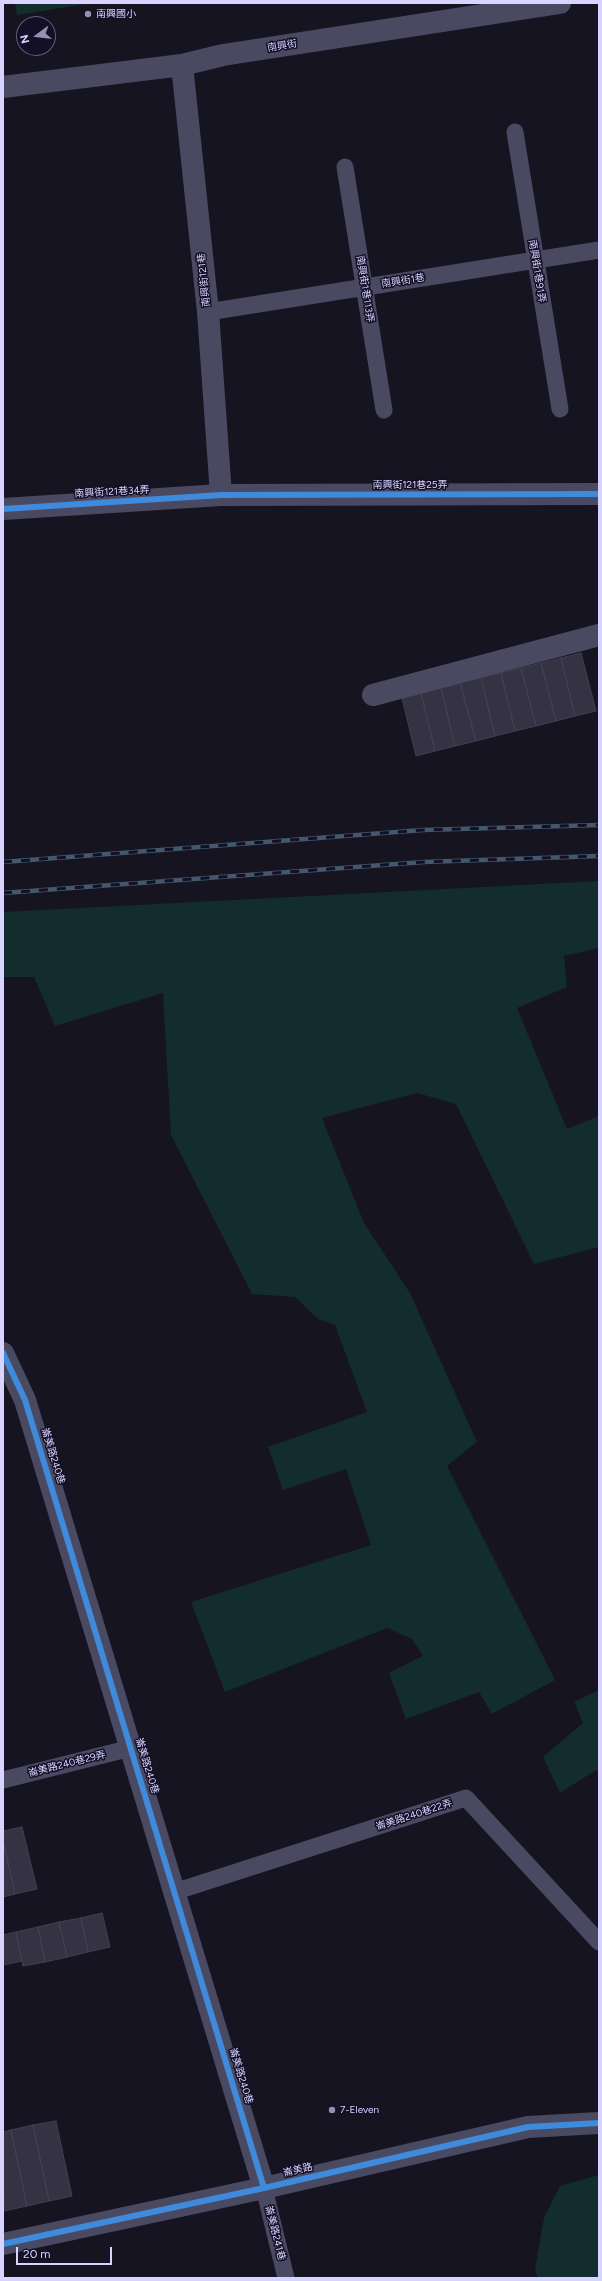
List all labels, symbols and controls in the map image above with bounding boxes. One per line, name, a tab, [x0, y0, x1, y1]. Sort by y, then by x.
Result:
place label: 南興國小	[96, 8, 136, 20]
marker: 南興國小	[83, 9, 93, 19]
north arrow	[16, 16, 56, 56]
text: N	[18, 33, 32, 45]
street label: 南興街	[266, 38, 298, 54]
street label: 南興街1巷91弄	[526, 238, 548, 304]
street label: 南興街121巷	[195, 253, 213, 307]
street label: 南興街1巷113弄	[354, 255, 376, 323]
street label: 南興街1巷	[380, 272, 426, 290]
street label: 南興街121巷25弄	[372, 479, 448, 491]
street label: 南興街121巷34弄	[74, 484, 150, 500]
street label: 崙美路240巷	[39, 1426, 67, 1486]
street label: 崙美路240巷	[133, 1736, 161, 1796]
street label: 崙美路240巷29弄	[27, 1749, 107, 1779]
street label: 崙美路240巷22弄	[374, 1797, 454, 1833]
street label: 崙美路240巷	[227, 2046, 255, 2106]
place label: 7-Eleven	[340, 2104, 379, 2116]
marker: 7-Eleven	[327, 2105, 337, 2115]
street label: 崙美路	[282, 2161, 314, 2179]
street label: 崙美路241巷	[262, 2204, 288, 2262]
scale bar	[18, 2239, 114, 2265]
text: 20 m	[23, 2247, 51, 2261]

